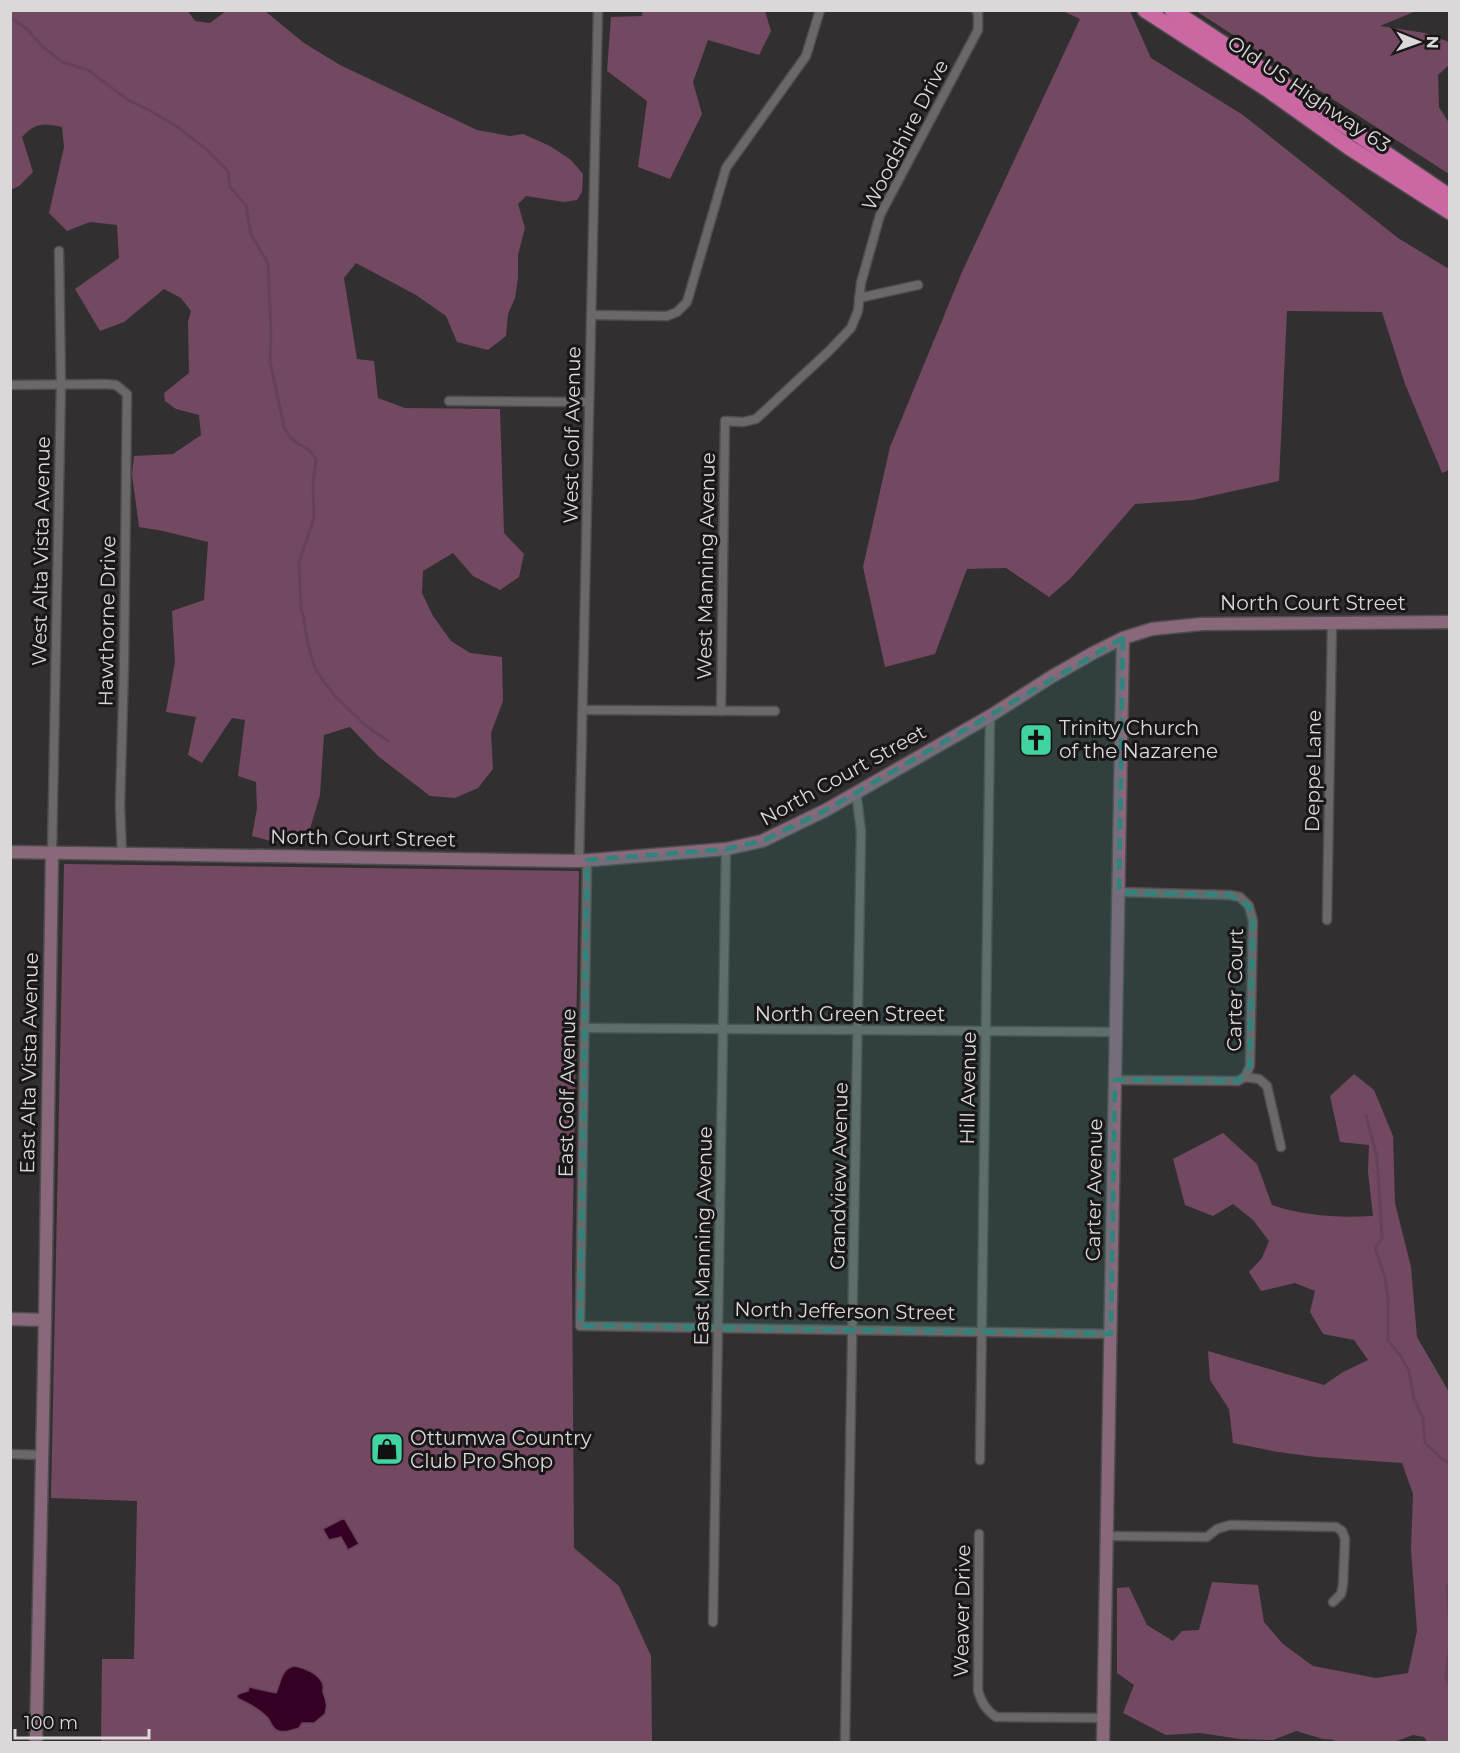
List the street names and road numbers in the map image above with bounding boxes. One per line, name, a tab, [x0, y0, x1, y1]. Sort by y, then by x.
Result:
street label: Old US Highway 63	[1223, 31, 1395, 157]
street label: Woodshire Drive	[857, 56, 953, 214]
street label: West Golf Avenue	[558, 346, 586, 524]
street label: West Alta Vista Avenue	[27, 436, 55, 666]
street label: West Manning Avenue	[692, 452, 720, 680]
street label: Hawthorne Drive	[94, 535, 120, 707]
street label: North Court Street	[1220, 591, 1406, 615]
street label: Deppe Lane	[1300, 710, 1326, 832]
street label: North Court Street	[756, 719, 930, 831]
street label: North Court Street	[270, 824, 456, 852]
street label: Carter Court	[1222, 928, 1248, 1052]
street label: East Alta Vista Avenue	[15, 952, 43, 1174]
street label: North Green Street	[755, 1002, 945, 1026]
street label: East Golf Avenue	[554, 1008, 580, 1178]
street label: Hill Avenue	[955, 1031, 981, 1145]
street label: Grandview Avenue	[825, 1082, 853, 1270]
street label: Carter Avenue	[1081, 1118, 1107, 1262]
street label: East Manning Avenue	[689, 1126, 717, 1346]
street label: North Jefferson Street	[734, 1297, 956, 1325]
street label: Weaver Drive	[949, 1544, 975, 1678]

